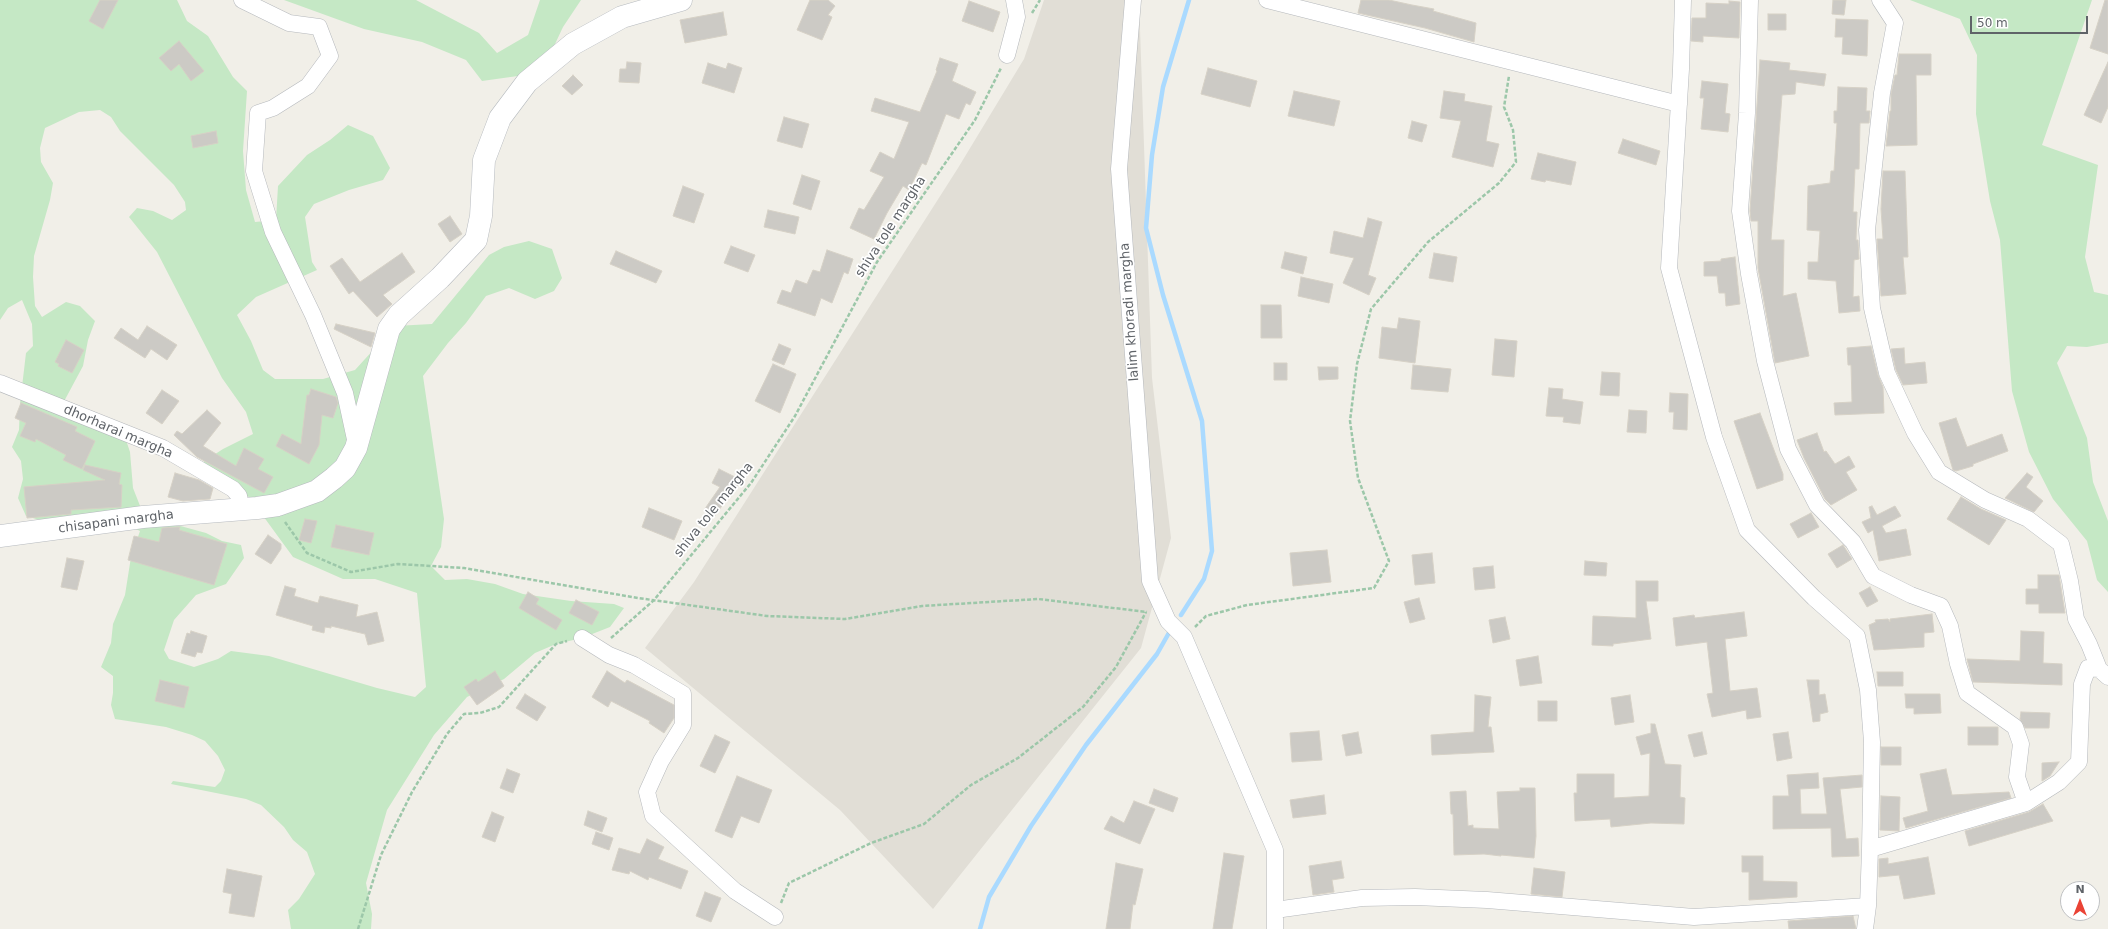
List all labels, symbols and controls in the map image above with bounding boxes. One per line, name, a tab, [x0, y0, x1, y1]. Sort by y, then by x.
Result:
scale bar	[1972, 8, 2090, 34]
text: 50 m	[1977, 16, 2008, 30]
street label: shiva tole margha	[852, 174, 930, 280]
street label: lalim khoradi margha	[1117, 242, 1143, 382]
street label: dhorharai margha	[61, 402, 175, 462]
street label: shiva tole margha	[671, 459, 757, 561]
street label: chisapani margha	[57, 507, 175, 537]
north arrow	[2060, 881, 2100, 921]
text: N	[2075, 883, 2085, 896]

